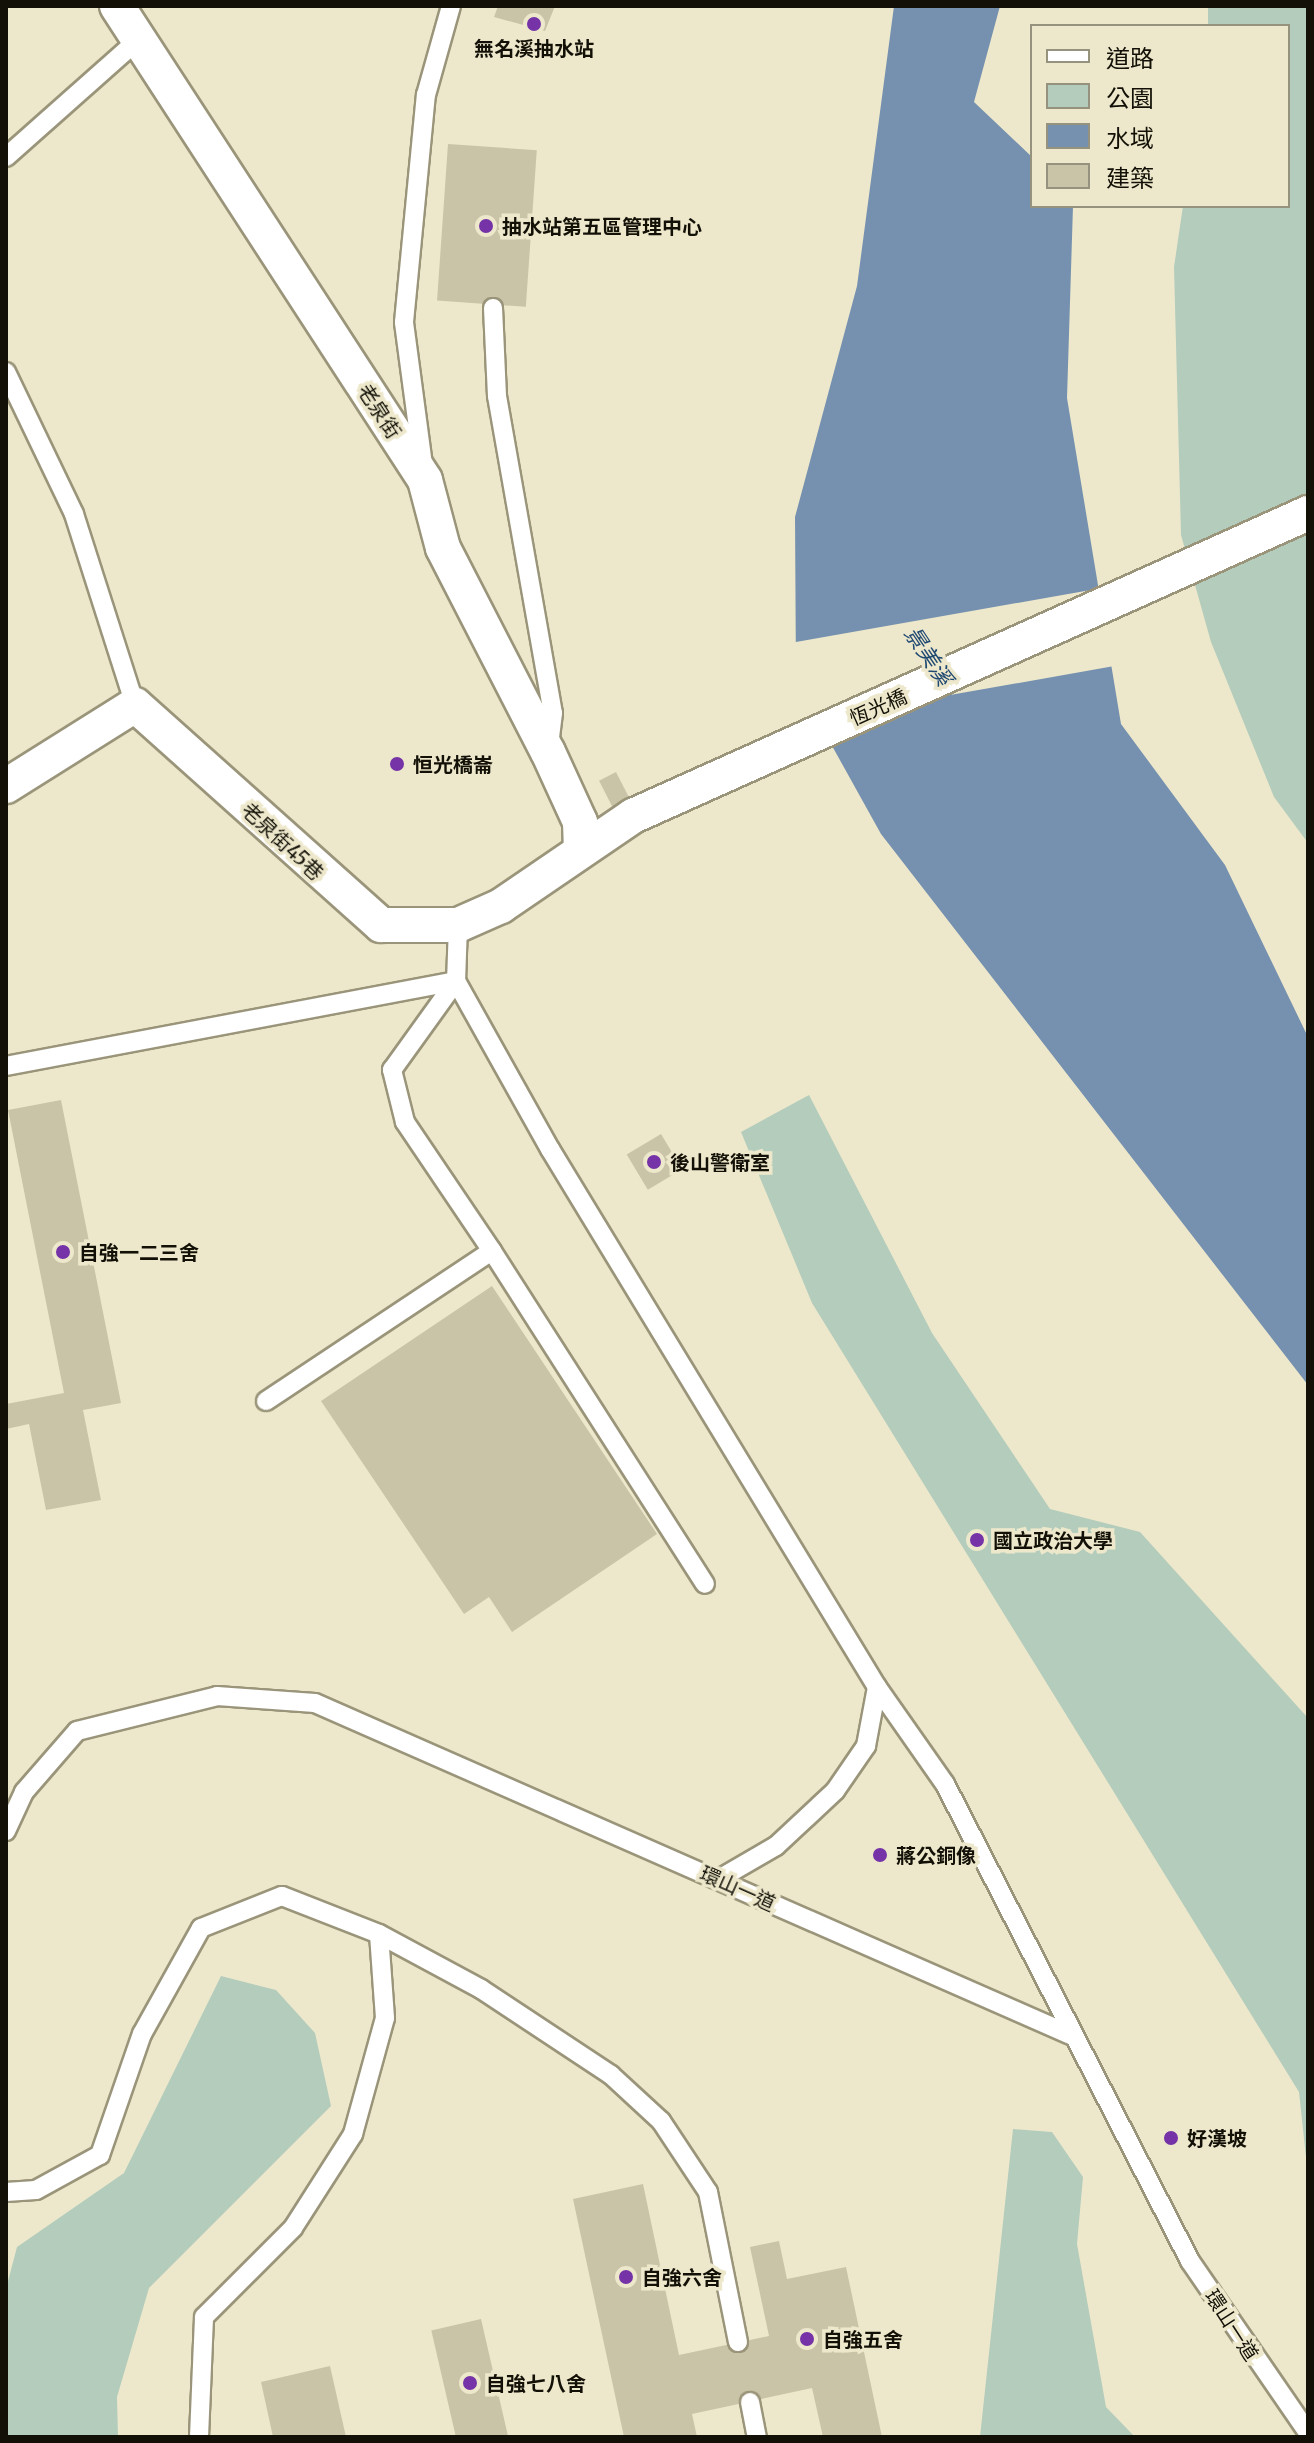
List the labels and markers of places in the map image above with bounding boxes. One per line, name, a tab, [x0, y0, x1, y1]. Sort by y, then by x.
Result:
marker: 無名溪抽水站	[525, 15, 543, 33]
place label: 無名溪抽水站	[474, 36, 594, 60]
place label: 抽水站第五區管理中心	[502, 214, 702, 238]
marker: 抽水站第五區管理中心	[477, 217, 495, 235]
place label: 恒光橋崙	[413, 752, 493, 776]
marker: 恒光橋崙	[388, 755, 406, 773]
place label: 後山警衛室	[670, 1150, 770, 1174]
marker: 後山警衛室	[645, 1153, 663, 1171]
place label: 自強一二三舍	[79, 1240, 199, 1264]
marker: 自強一二三舍	[54, 1243, 72, 1261]
place label: 國立政治大學	[993, 1528, 1113, 1552]
marker: 國立政治大學	[968, 1531, 986, 1549]
place label: 蔣公銅像	[896, 1843, 976, 1867]
marker: 蔣公銅像	[871, 1846, 889, 1864]
place label: 好漢坡	[1187, 2126, 1247, 2150]
marker: 好漢坡	[1162, 2129, 1180, 2147]
place label: 自強六舍	[642, 2265, 722, 2289]
marker: 自強六舍	[617, 2268, 635, 2286]
place label: 自強五舍	[823, 2327, 903, 2351]
marker: 自強五舍	[798, 2330, 816, 2348]
place label: 自強七八舍	[486, 2371, 586, 2395]
marker: 自強七八舍	[461, 2374, 479, 2392]

